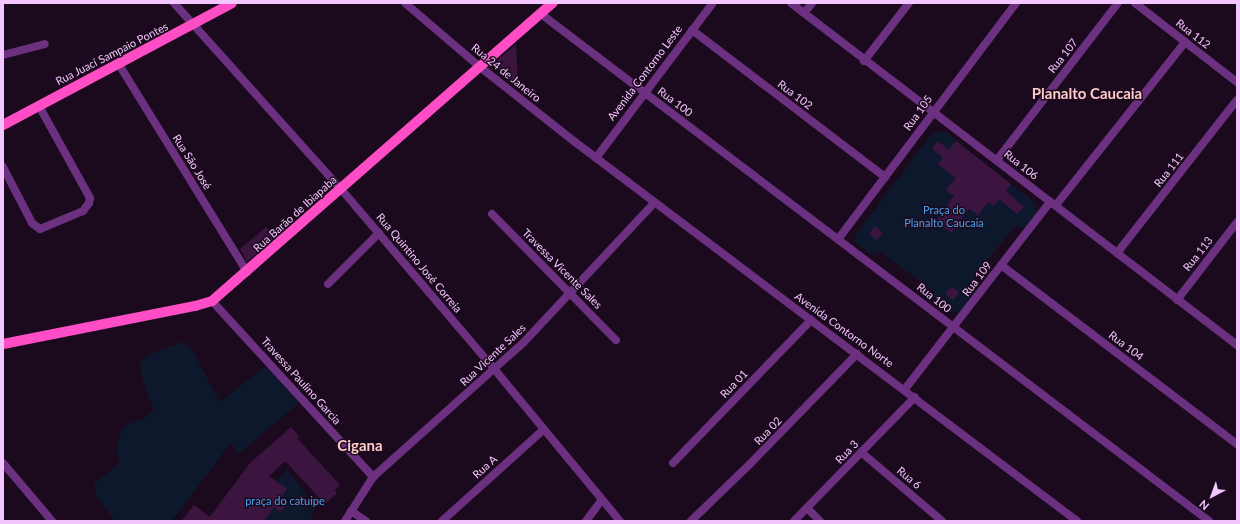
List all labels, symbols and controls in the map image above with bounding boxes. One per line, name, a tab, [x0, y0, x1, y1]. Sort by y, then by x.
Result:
street label: Rua 112	[1173, 16, 1213, 52]
street label: Rua Juací Sampaio Pontes	[53, 20, 171, 88]
street label: Avenida Contorno Leste	[605, 23, 685, 123]
street label: Rua 107	[1045, 36, 1081, 76]
street label: Rua 24 de Janeiro	[468, 41, 544, 105]
street label: Rua 102	[775, 78, 815, 112]
street label: Rua 100	[655, 85, 695, 119]
district label: Planalto Caucaia	[1032, 85, 1142, 103]
street label: Rua 105	[901, 93, 935, 133]
street label: Rua São José	[170, 132, 214, 192]
street label: Rua 106	[1001, 147, 1041, 183]
street label: Rua 111	[1151, 150, 1187, 190]
street label: Rua Barão de Ibiapaba	[251, 173, 339, 255]
park label: Praça do Planalto Caucaia	[904, 204, 984, 230]
street label: Rua Quintino José Correia	[373, 211, 465, 315]
street label: Travessa Vicente Sales	[519, 226, 605, 312]
street label: Rua 113	[1180, 234, 1216, 274]
street label: Rua 109	[960, 259, 994, 299]
street label: Rua 100	[914, 280, 954, 316]
street label: Avenida Contorno Norte	[792, 290, 896, 370]
street label: Rua Vicente Sales	[457, 321, 529, 389]
street label: Rua 104	[1106, 329, 1146, 363]
street label: Travessa Paulino Garcia	[258, 335, 344, 427]
street label: Rua 01	[717, 367, 751, 401]
street label: Rua 02	[751, 414, 785, 448]
district label: Cigana	[337, 437, 383, 455]
street label: Rua 3	[833, 437, 861, 467]
street label: Rua A	[470, 453, 500, 481]
street label: Rua 6	[894, 464, 924, 492]
north arrow	[1192, 476, 1232, 516]
park label: praça do catuipe	[245, 494, 325, 508]
text: N	[1196, 498, 1211, 513]

